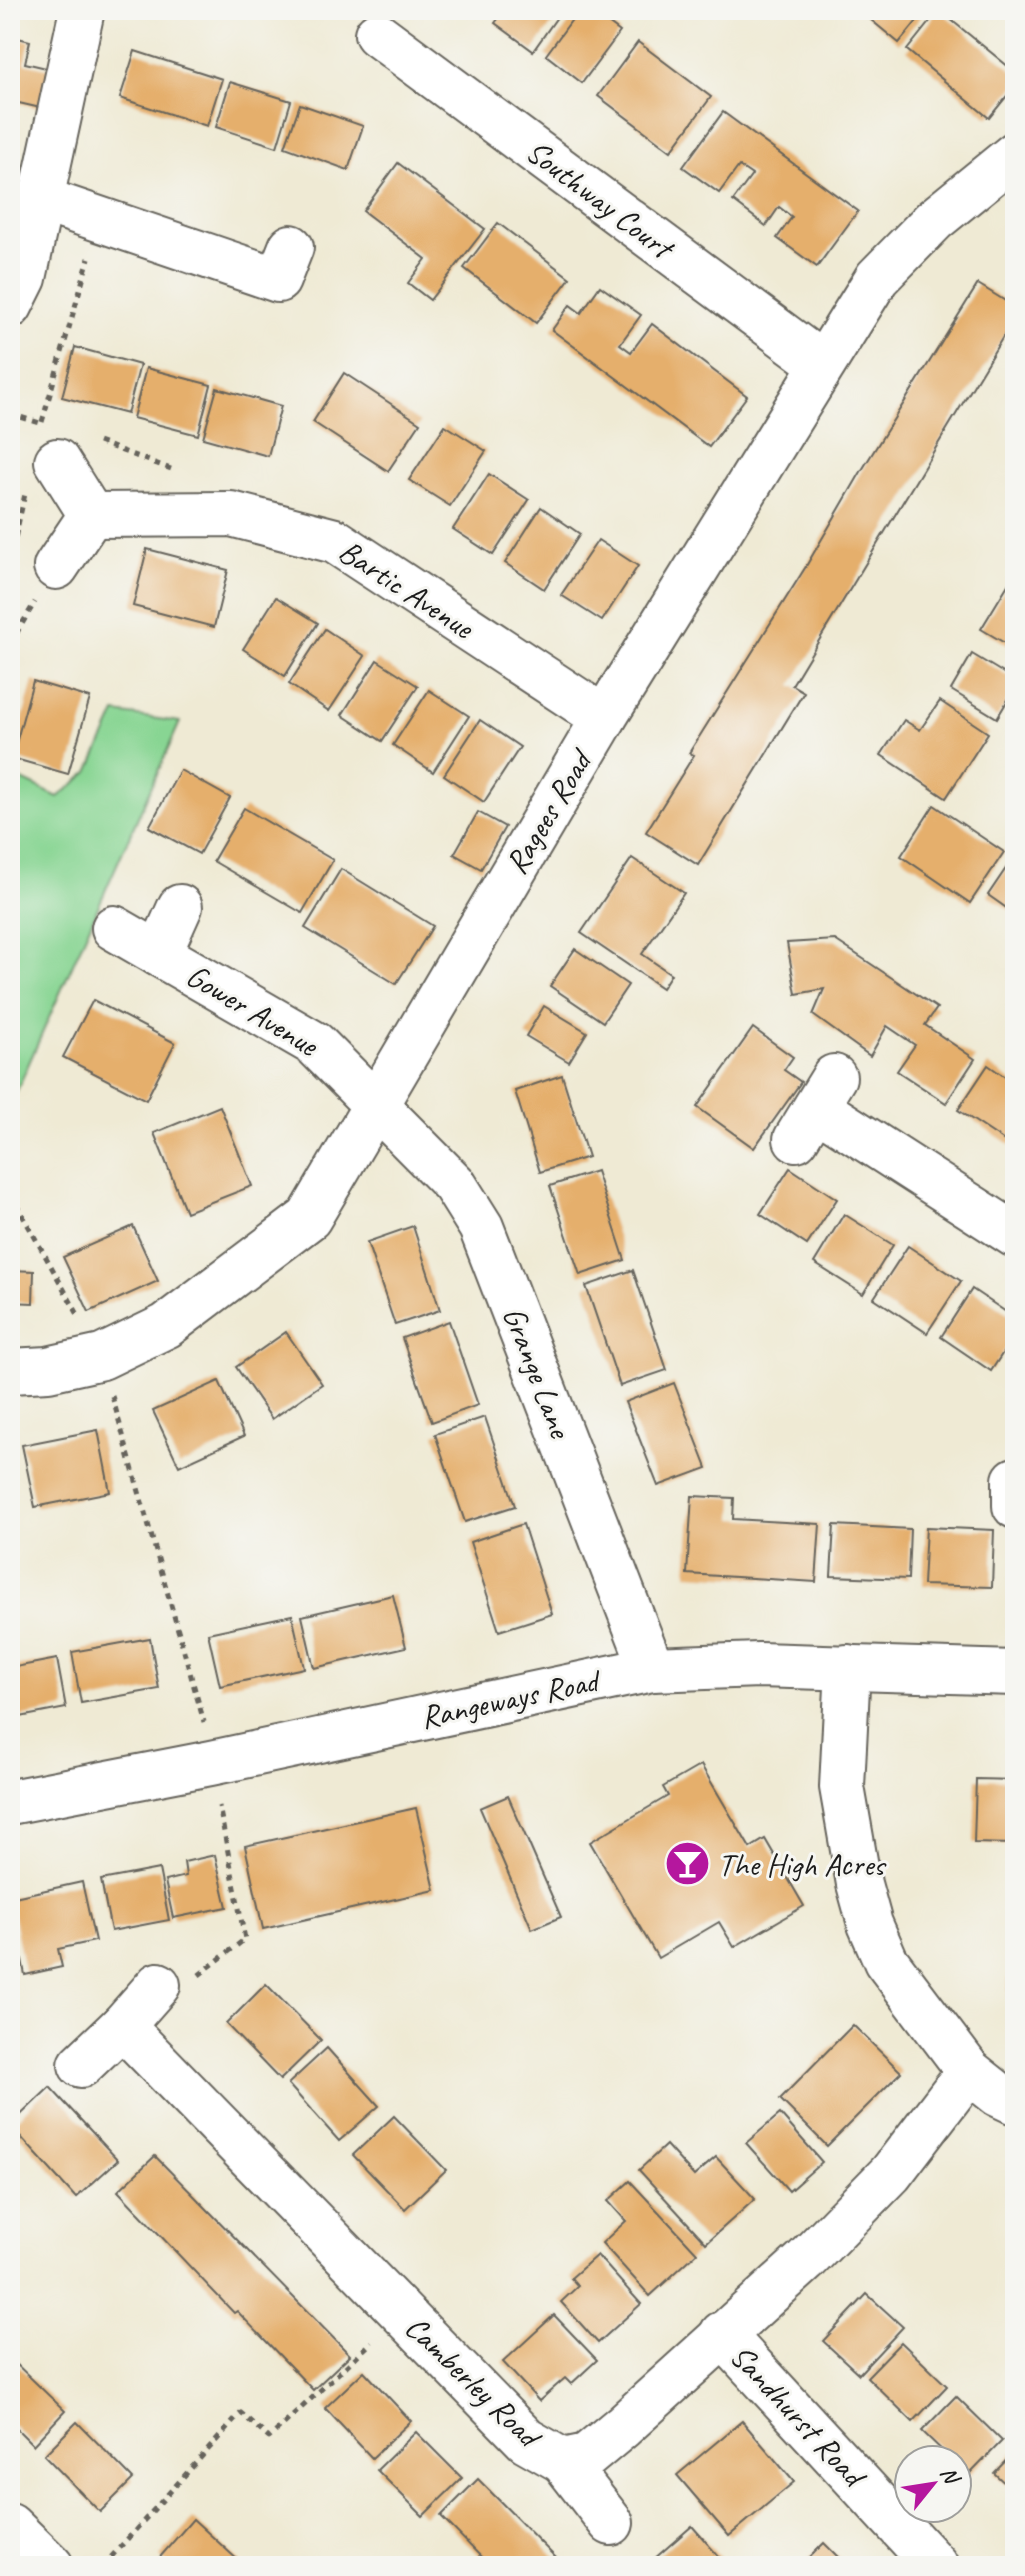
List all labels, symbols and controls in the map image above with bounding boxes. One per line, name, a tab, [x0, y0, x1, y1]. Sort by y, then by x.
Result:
street label: Southway Court	[518, 131, 684, 270]
street label: Bartic Avenue	[331, 530, 483, 649]
street label: Ragees Road	[496, 741, 603, 882]
street label: Gower Avenue	[179, 955, 327, 1067]
street label: Grange Lane	[493, 1301, 582, 1445]
street label: Rangeways Road	[417, 1659, 606, 1738]
bar icon: The High Acres	[663, 1840, 711, 1888]
place label: The High Acres	[718, 1844, 887, 1885]
street label: Camberley Road	[396, 2307, 551, 2458]
street label: Sandhurst Road	[721, 2336, 876, 2497]
north arrow	[893, 2444, 973, 2524]
text: N	[934, 2462, 967, 2490]

